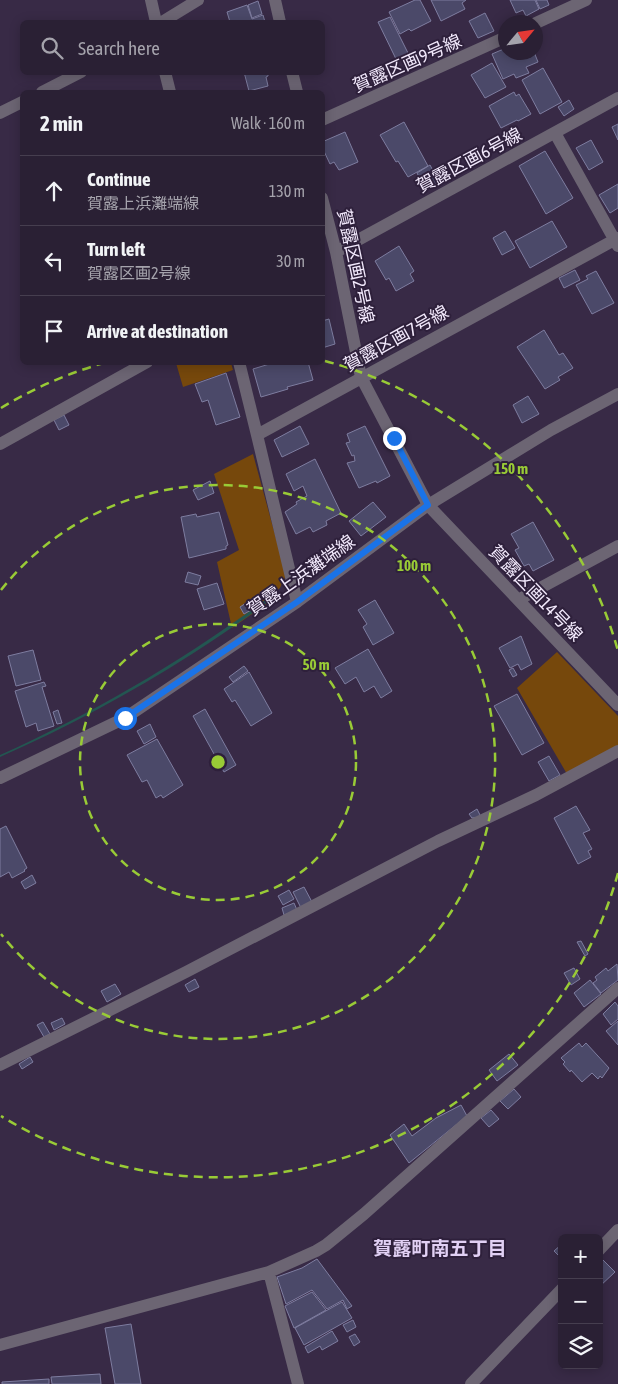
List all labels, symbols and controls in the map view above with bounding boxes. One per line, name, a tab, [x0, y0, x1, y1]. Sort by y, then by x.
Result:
north arrow	[498, 15, 543, 60]
search box	[20, 20, 325, 75]
street label: 賀露区画9号線	[350, 30, 464, 96]
icon: search	[38, 34, 66, 62]
text: Search here	[78, 37, 160, 59]
text: 2 min	[40, 111, 83, 135]
text: Walk · 160 m	[231, 114, 305, 132]
street label: 賀露区画6号線	[413, 123, 525, 197]
text: Continue	[87, 168, 151, 190]
icon: ahead	[40, 177, 68, 205]
text: 130 m	[269, 182, 305, 200]
text: 賀露上浜灘端線	[87, 194, 199, 212]
street label: 賀露区画2号線	[334, 207, 378, 325]
text: Turn left	[87, 238, 145, 260]
icon: left	[40, 247, 68, 275]
text: 30 m	[276, 252, 305, 270]
text: 賀露区画2号線	[87, 264, 191, 282]
street label: 賀露区画7号線	[340, 301, 452, 375]
icon: arrive	[40, 317, 68, 345]
text: Arrive at destination	[87, 320, 228, 342]
route end	[383, 427, 406, 450]
text: 150 m	[494, 460, 528, 477]
street label: 賀露上浜灘端線	[243, 530, 359, 620]
street label: 賀露区画14号線	[485, 541, 587, 645]
text: 100 m	[397, 557, 431, 574]
text: 50 m	[303, 656, 330, 673]
route start	[114, 707, 137, 730]
centre of rings	[209, 753, 227, 771]
map controls	[558, 1234, 603, 1369]
button: +	[558, 1234, 603, 1279]
district label: 賀露町南五丁目	[373, 1237, 507, 1259]
button: −	[558, 1279, 603, 1324]
button: layers	[558, 1324, 603, 1369]

